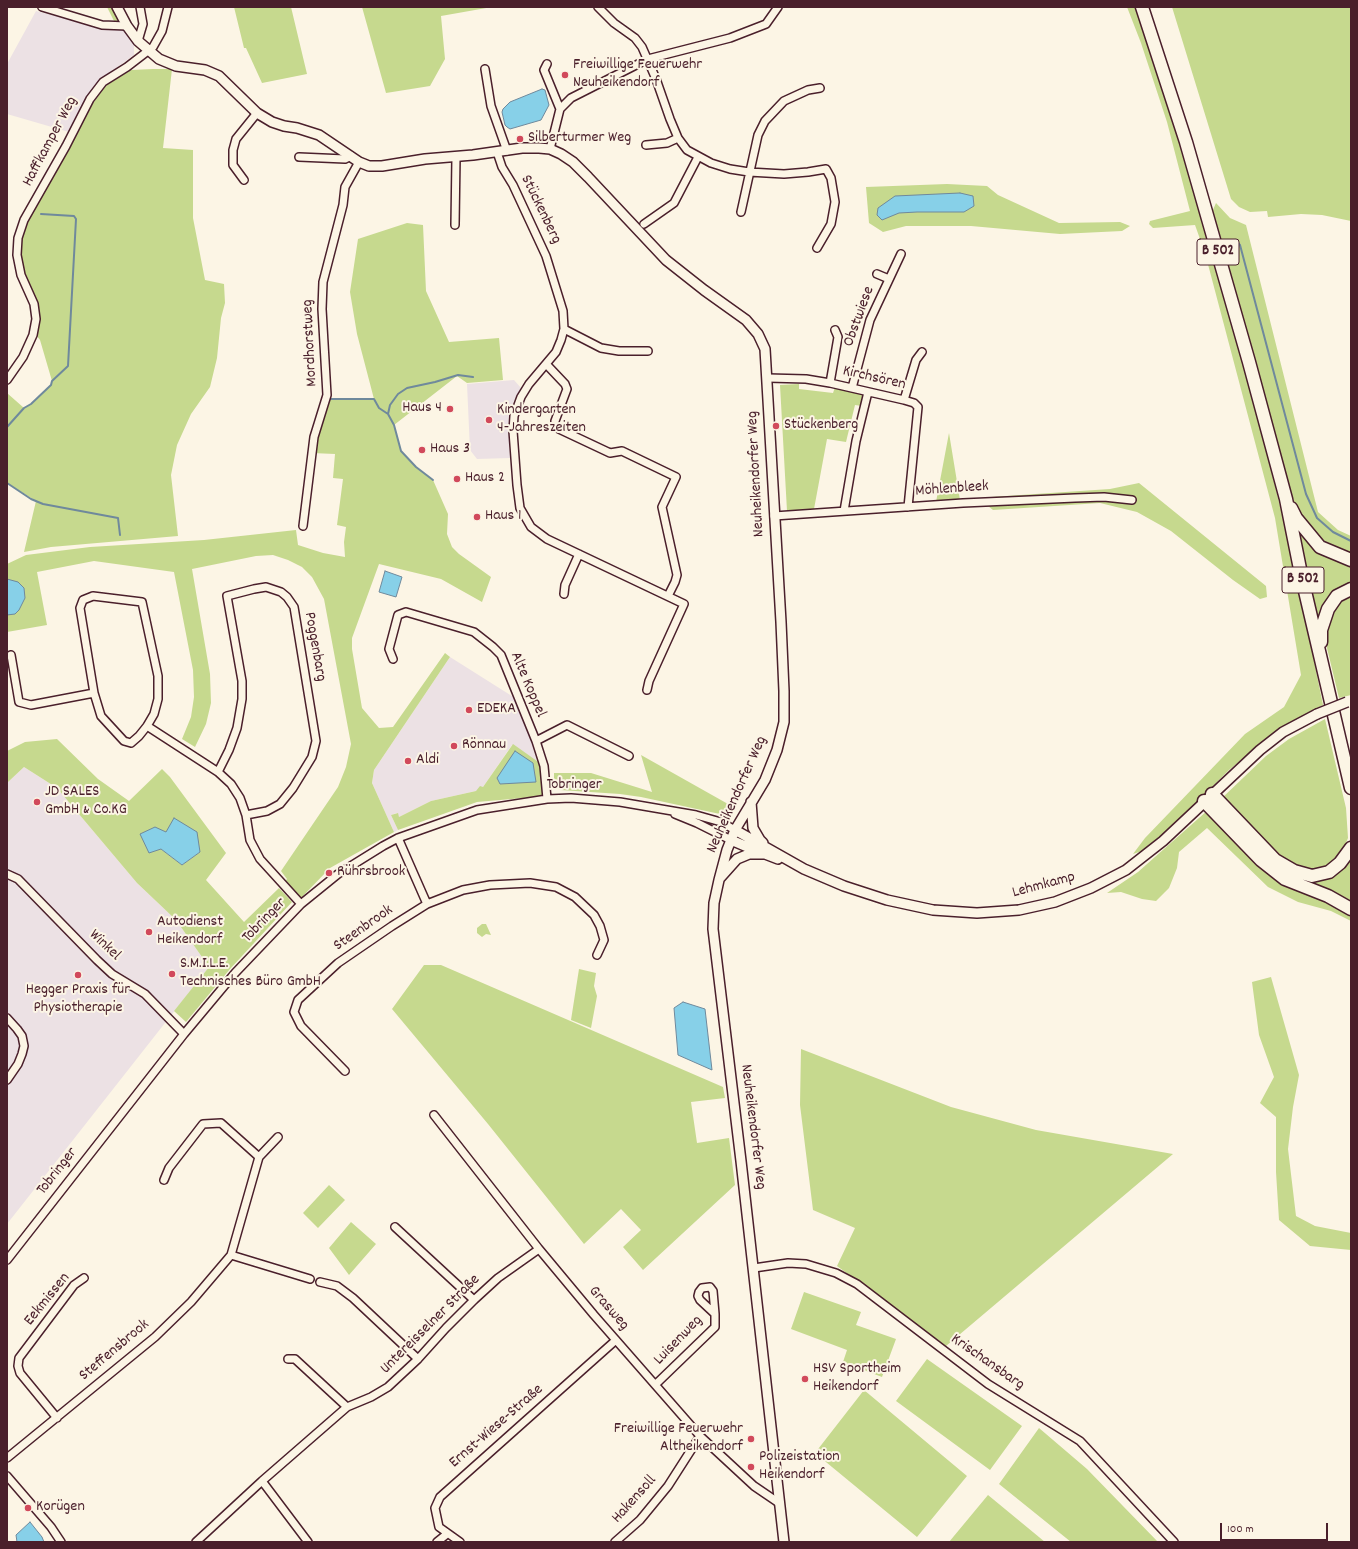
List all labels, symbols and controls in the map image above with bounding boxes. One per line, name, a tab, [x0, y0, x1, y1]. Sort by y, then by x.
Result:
place label: Freiwillige Feuerwehr Neuheikendorf	[573, 56, 702, 94]
marker: Freiwillige Feuerwehr Neuheikendorf	[560, 70, 570, 80]
street label: Haffkamper Weg	[19, 94, 83, 190]
place label: Silberturmer Weg	[528, 129, 631, 149]
marker: Silberturmer Weg	[515, 134, 525, 144]
street label: Stückenberg	[515, 172, 565, 248]
road number: B 502	[1197, 239, 1239, 265]
street label: Obstwiese	[840, 284, 880, 350]
street label: Mordhorstweg	[299, 299, 323, 387]
street label: Kirchsören	[841, 362, 907, 396]
place label: Haus 4	[402, 399, 442, 419]
place label: Kindergarten 4-Jahreszeiten	[497, 401, 586, 439]
marker: Haus 4	[445, 404, 455, 414]
street label: Neuheikendorfer Weg	[744, 410, 770, 538]
marker: Kindergarten 4-Jahreszeiten	[484, 415, 494, 425]
place label: Stückenberg	[784, 416, 858, 436]
marker: Stückenberg	[771, 421, 781, 431]
place label: Haus 3	[430, 440, 470, 460]
marker: Haus 3	[417, 445, 427, 455]
place label: Haus 2	[465, 469, 505, 489]
marker: Haus 2	[452, 474, 462, 484]
street label: Möhlenbleek	[915, 478, 989, 502]
place label: Haus 1	[485, 507, 521, 527]
marker: Haus 1	[472, 512, 482, 522]
road number: B 502	[1282, 567, 1324, 593]
street label: Poggenbarg	[298, 611, 330, 683]
street label: Alte Koppel	[505, 649, 549, 721]
place label: EDEKA	[477, 700, 516, 720]
marker: EDEKA	[464, 705, 474, 715]
street label: Neuheikendorfer Weg	[704, 733, 772, 857]
place label: Rönnau	[462, 736, 506, 756]
marker: Rönnau	[449, 741, 459, 751]
place label: Aldi	[416, 751, 439, 771]
marker: Aldi	[403, 756, 413, 766]
street label: Tobringer	[546, 776, 602, 796]
place label: JD SALES GmbH & Co.KG	[45, 783, 127, 821]
marker: JD SALES GmbH & Co.KG	[32, 797, 42, 807]
place label: Rührsbrook	[337, 863, 405, 883]
marker: Rührsbrook	[324, 868, 334, 878]
street label: Lehmkamp	[1010, 868, 1078, 904]
street label: Tobringer	[239, 894, 291, 948]
street label: Steenbrook	[331, 902, 397, 956]
place label: Autodienst Heikendorf	[157, 913, 223, 951]
street label: Winkel	[84, 926, 124, 966]
marker: Autodienst Heikendorf	[144, 927, 154, 937]
place label: S.M.I.L.E. Technisches Büro GmbH	[180, 955, 321, 993]
marker: S.M.I.L.E. Technisches Büro GmbH	[167, 969, 177, 979]
marker: Hegger Praxis für Physiotherapie	[73, 970, 83, 980]
place label: Hegger Praxis für Physiotherapie	[26, 981, 130, 1019]
street label: Neuheikendorfer Weg	[735, 1063, 769, 1191]
street label: Tobringer	[33, 1144, 83, 1200]
street label: Eekmissen	[21, 1270, 75, 1330]
street label: Untereisselner Straße	[377, 1271, 485, 1379]
street label: Grasweg	[583, 1283, 633, 1335]
street label: Luisenweg	[651, 1312, 707, 1370]
street label: Steffensbrook	[76, 1316, 154, 1386]
street label: Krischansbarg	[946, 1331, 1028, 1395]
place label: HSV Sportheim Heikendorf	[813, 1360, 901, 1398]
marker: HSV Sportheim Heikendorf	[800, 1374, 810, 1384]
street label: Ernst-Wiese-Straße	[446, 1381, 548, 1473]
place label: Freiwillige Feuerwehr Altheikendorf	[614, 1420, 743, 1458]
marker: Freiwillige Feuerwehr Altheikendorf	[746, 1434, 756, 1444]
place label: Polizeistation Heikendorf	[759, 1448, 840, 1486]
marker: Polizeistation Heikendorf	[746, 1462, 756, 1472]
street label: Hakensoll	[608, 1472, 662, 1528]
place label: Korügen	[36, 1498, 85, 1518]
marker: Korügen	[23, 1503, 33, 1513]
scale bar	[1222, 1515, 1330, 1541]
text: 100 m	[1227, 1521, 1254, 1538]

